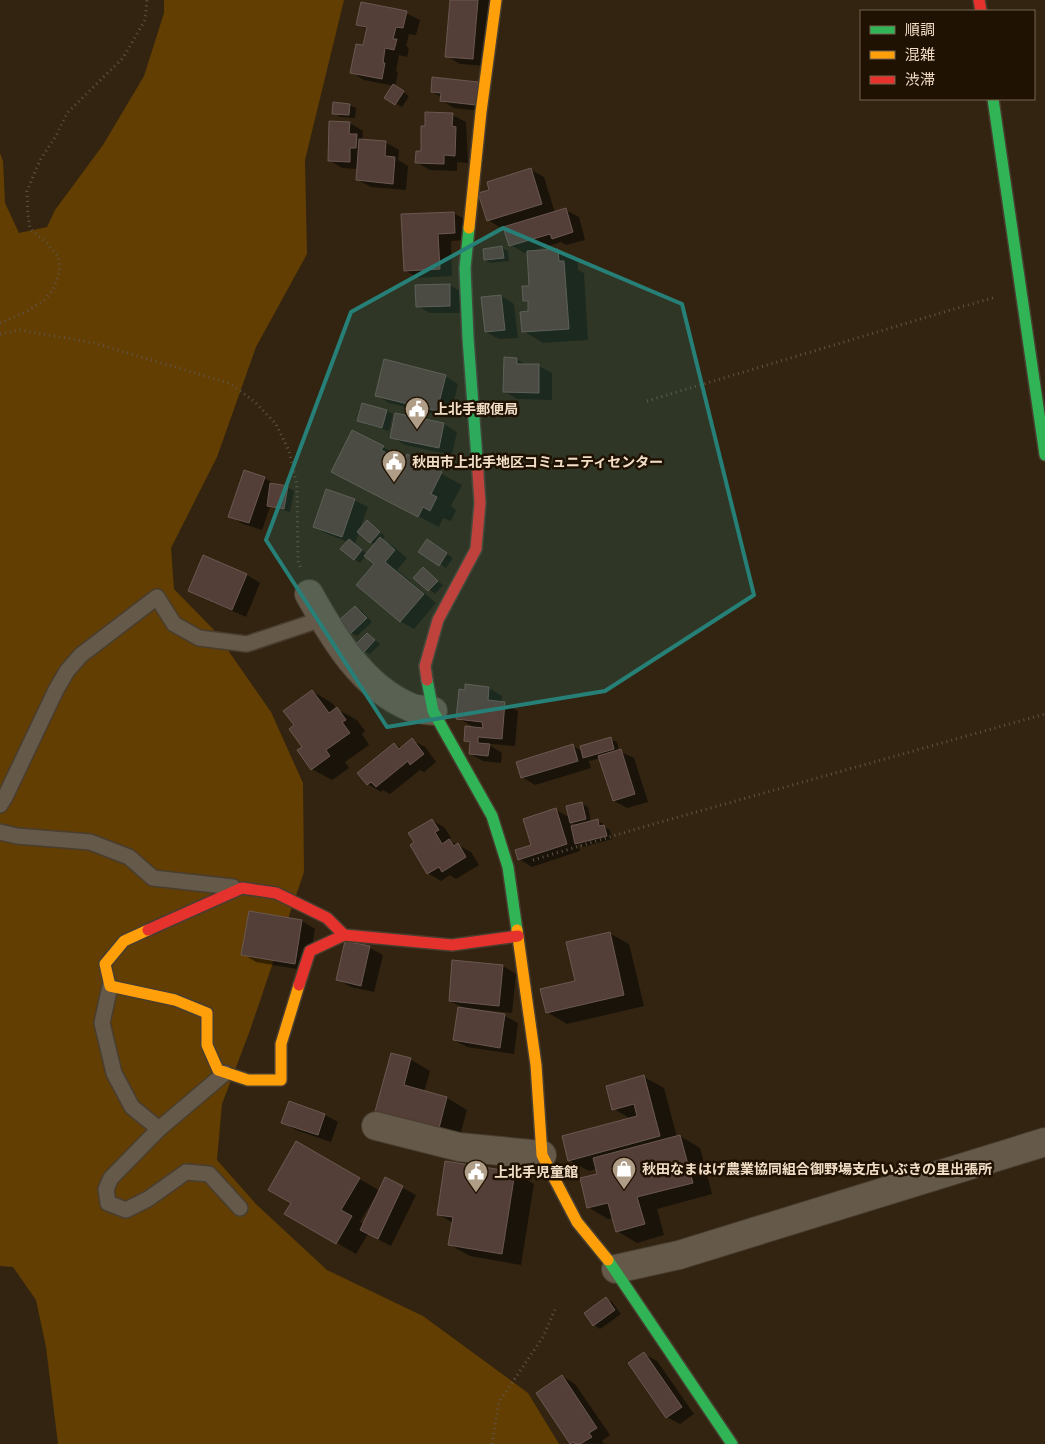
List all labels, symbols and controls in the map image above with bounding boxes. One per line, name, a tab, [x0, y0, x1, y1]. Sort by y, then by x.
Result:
legend	[860, 10, 1035, 100]
text: 順調	[905, 21, 935, 39]
text: 混雑	[905, 46, 935, 64]
text: 渋滞	[905, 71, 935, 89]
public building icon: 上北手郵便局	[404, 396, 430, 430]
place label: 上北手郵便局	[434, 401, 518, 417]
public building icon: 秋田市上北手地区コミュニティセンター	[381, 449, 407, 483]
place label: 秋田市上北手地区コミュニティセンター	[412, 454, 663, 470]
shop icon: 秋田なまはげ農業協同組合御野場支店いぶきの里出張所	[611, 1156, 637, 1190]
public building icon: 上北手児童館	[463, 1159, 489, 1193]
place label: 秋田なまはげ農業協同組合御野場支店いぶきの里出張所	[642, 1161, 992, 1177]
place label: 上北手児童館	[494, 1164, 578, 1180]

